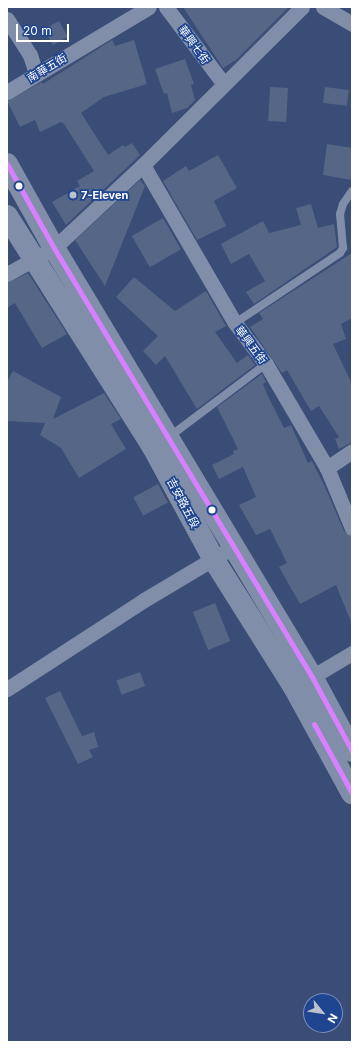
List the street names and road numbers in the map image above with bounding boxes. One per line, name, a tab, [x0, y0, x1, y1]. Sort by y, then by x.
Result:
street label: 華興七街	[176, 23, 212, 67]
street label: 南華五街	[25, 51, 69, 85]
street label: 華興五街	[232, 323, 270, 367]
street label: 吉安路五段	[164, 476, 202, 530]

